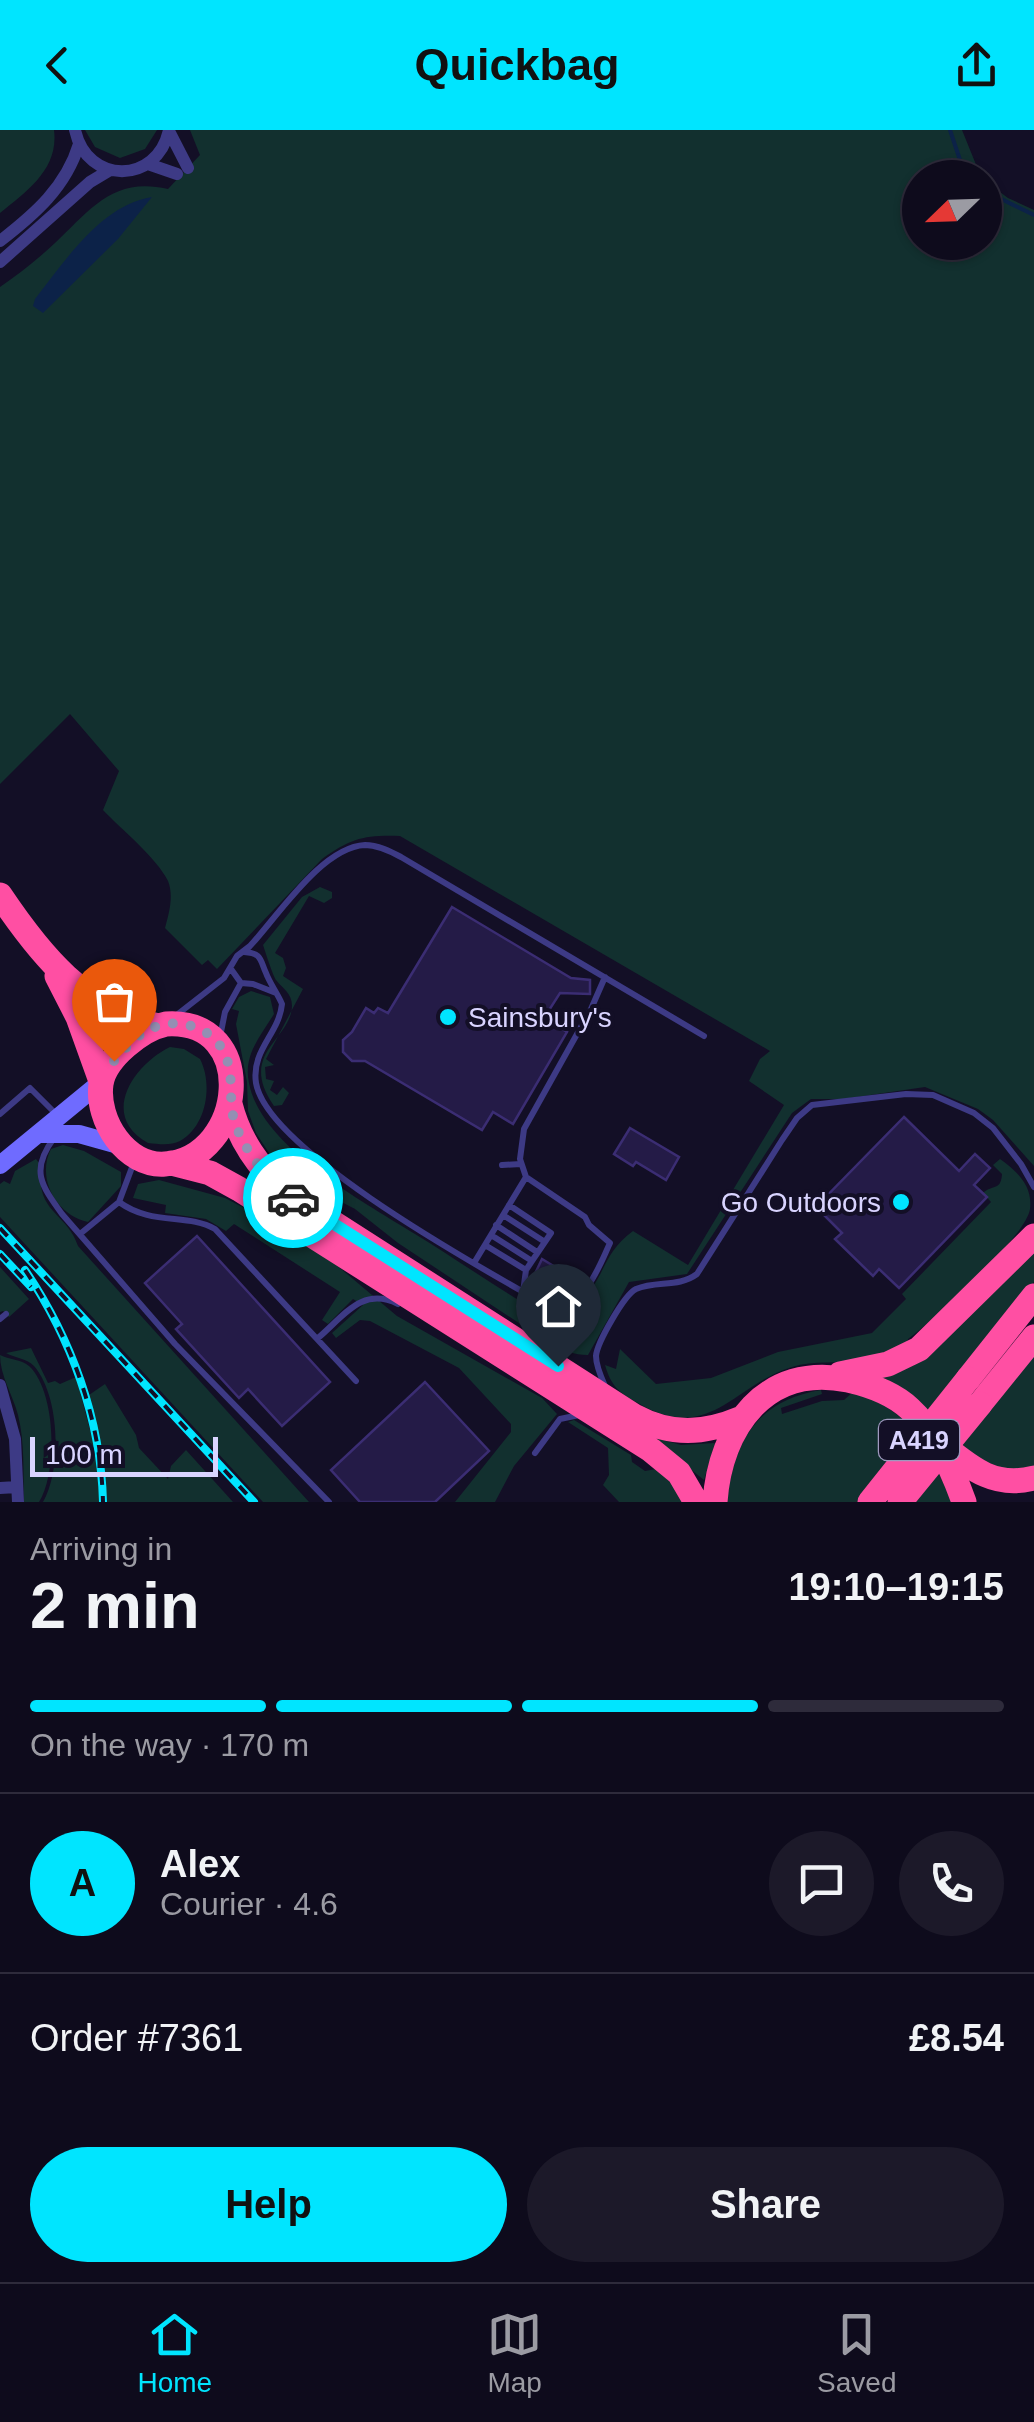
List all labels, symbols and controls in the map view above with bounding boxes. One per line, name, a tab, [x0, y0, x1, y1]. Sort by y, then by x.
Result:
icon: back	[30, 38, 85, 93]
icon: share	[949, 38, 1004, 93]
text: Quickbag	[414, 39, 620, 90]
north arrow	[902, 160, 1002, 260]
map controls	[902, 160, 1002, 260]
pin	[72, 959, 157, 1062]
icon: bag	[87, 974, 142, 1029]
place label: Sainsbury's	[468, 1002, 612, 1033]
marker: Sainsbury's	[437, 1006, 459, 1028]
courier	[243, 1148, 343, 1248]
icon: car	[266, 1171, 321, 1226]
place label: Go Outdoors	[721, 1187, 881, 1218]
marker: Go Outdoors	[890, 1191, 912, 1213]
pin	[516, 1264, 601, 1367]
icon: home	[531, 1279, 586, 1334]
road number: A419	[879, 1420, 959, 1460]
scale bar	[30, 1432, 218, 1476]
text: 100 m	[45, 1439, 123, 1470]
text: Arriving in	[30, 1531, 172, 1567]
text: 19:10–19:15	[788, 1566, 1004, 1608]
text: 2 min	[30, 1569, 200, 1642]
text: On the way · 170 m	[30, 1727, 309, 1763]
button: chat	[769, 1831, 874, 1936]
button: phone	[899, 1831, 1004, 1936]
text: Alex	[160, 1843, 240, 1885]
text: A	[69, 1862, 96, 1904]
text: Courier · 4.6	[160, 1886, 338, 1922]
text: Order #7361	[30, 2017, 243, 2059]
text: £8.54	[909, 2017, 1004, 2059]
button: Help	[30, 2147, 507, 2262]
button: Share	[527, 2147, 1004, 2262]
tab: Home	[137, 2307, 212, 2399]
tab: Map	[487, 2307, 542, 2399]
tab: Saved	[817, 2307, 896, 2399]

